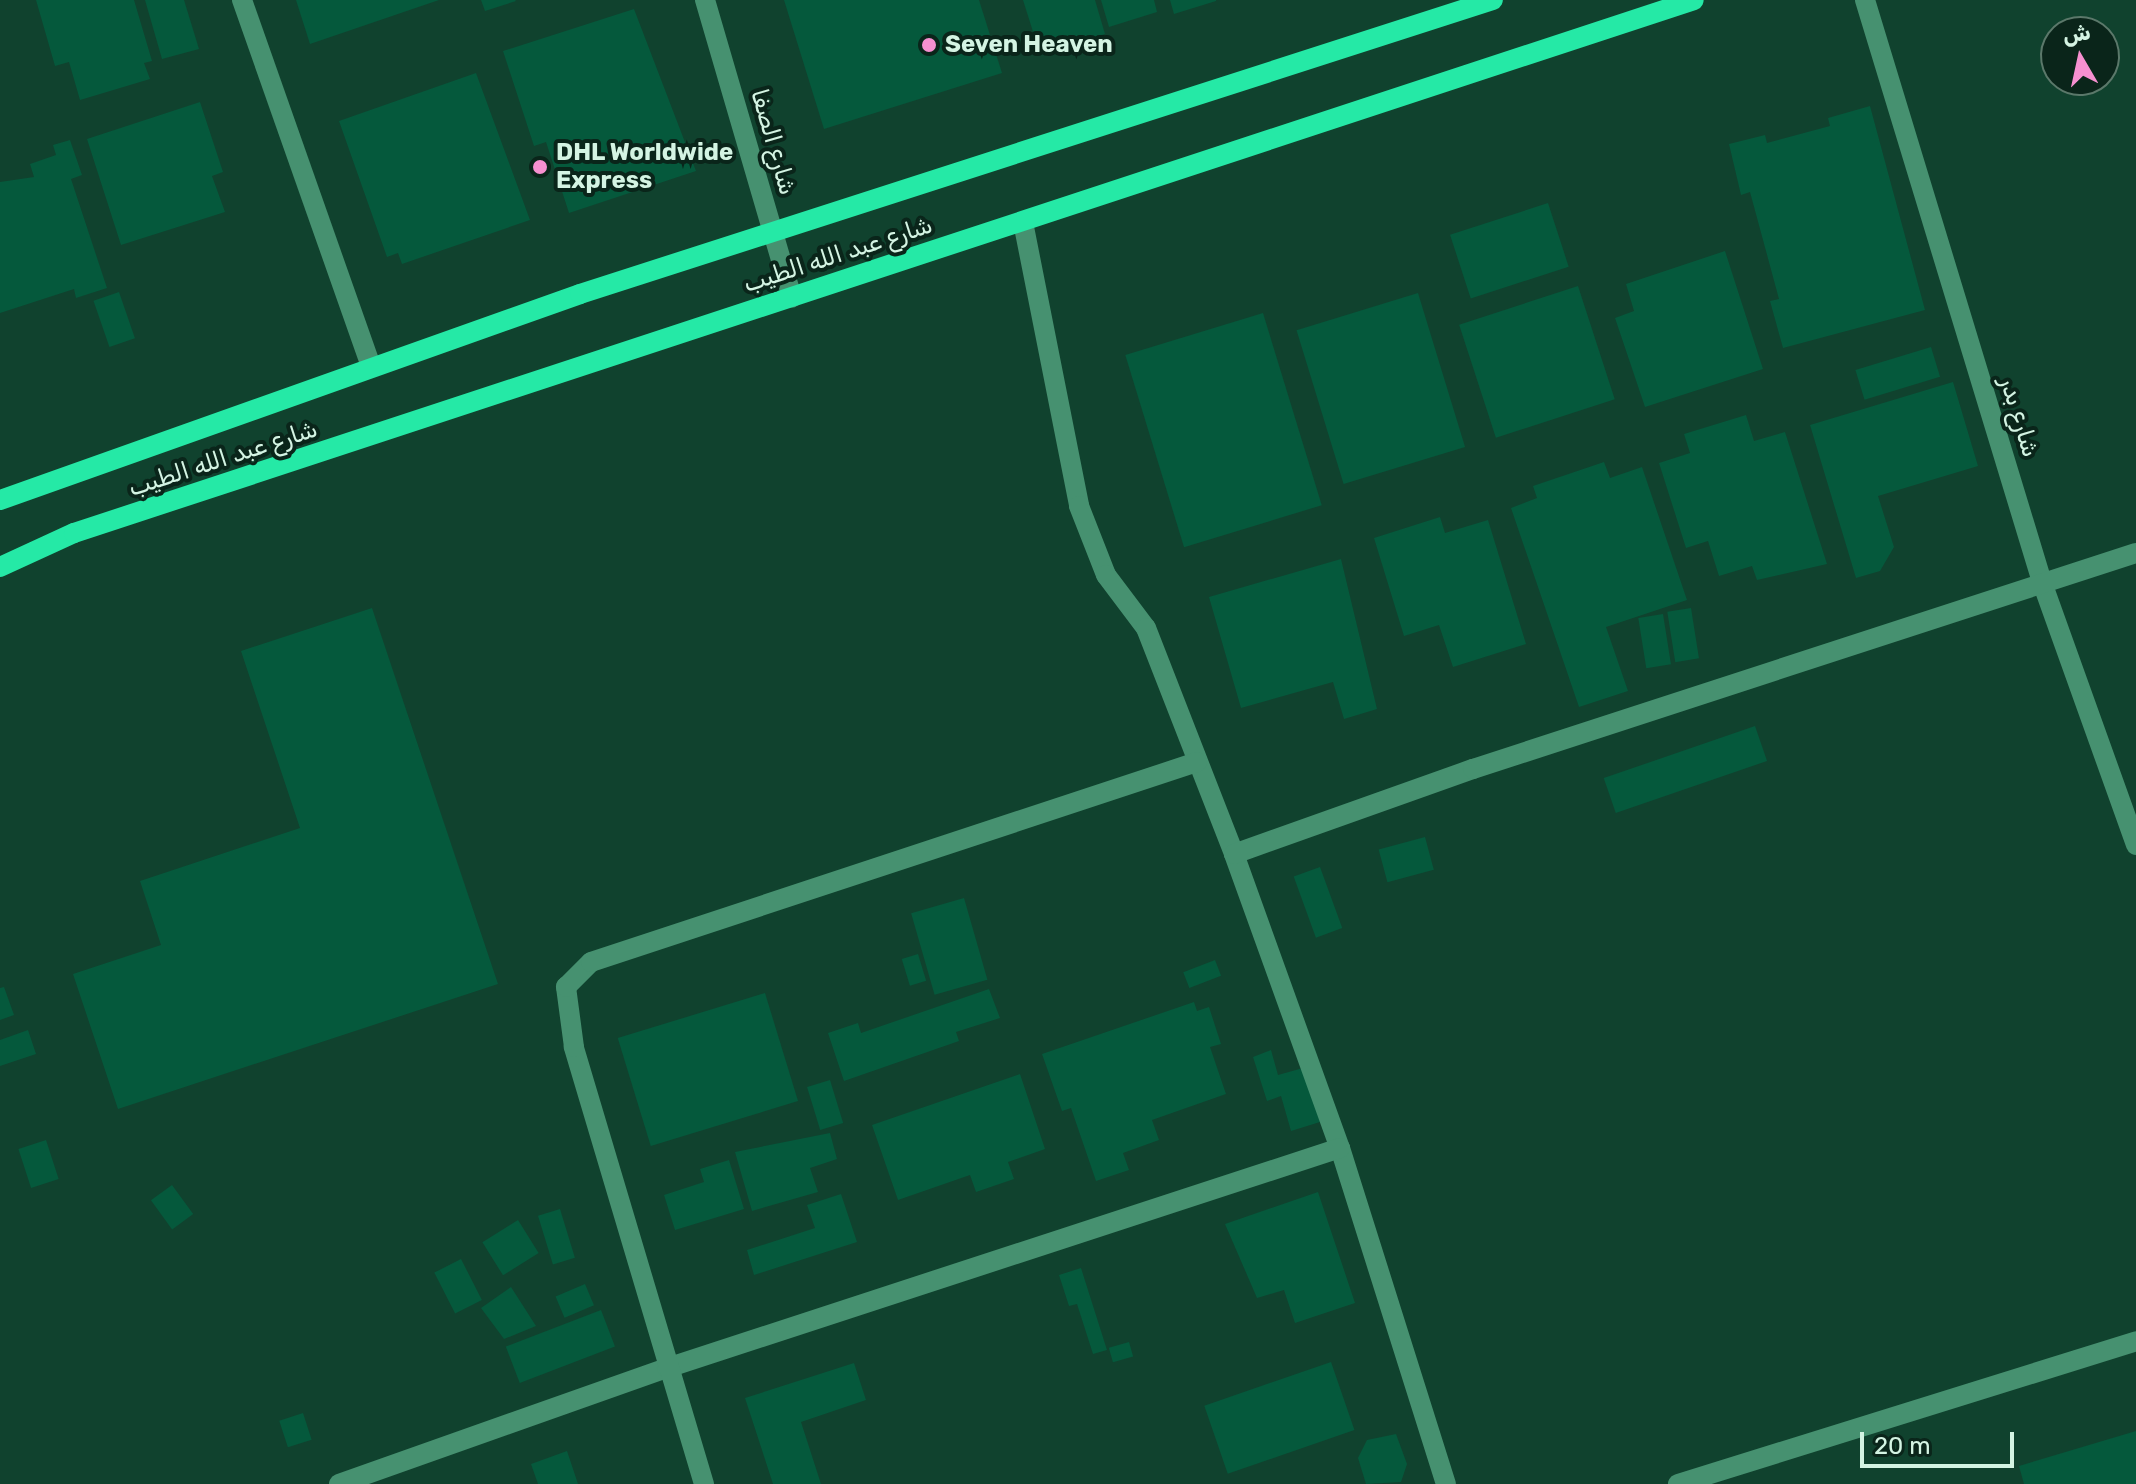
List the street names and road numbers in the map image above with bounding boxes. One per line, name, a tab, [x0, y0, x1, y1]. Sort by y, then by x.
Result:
street label: شارع الصفا	[744, 86, 802, 198]
street label: شارع عبد الله الطيب	[740, 211, 936, 299]
street label: شارع بدر	[1993, 373, 2045, 461]
street label: شارع عبد الله الطيب	[125, 415, 321, 503]

